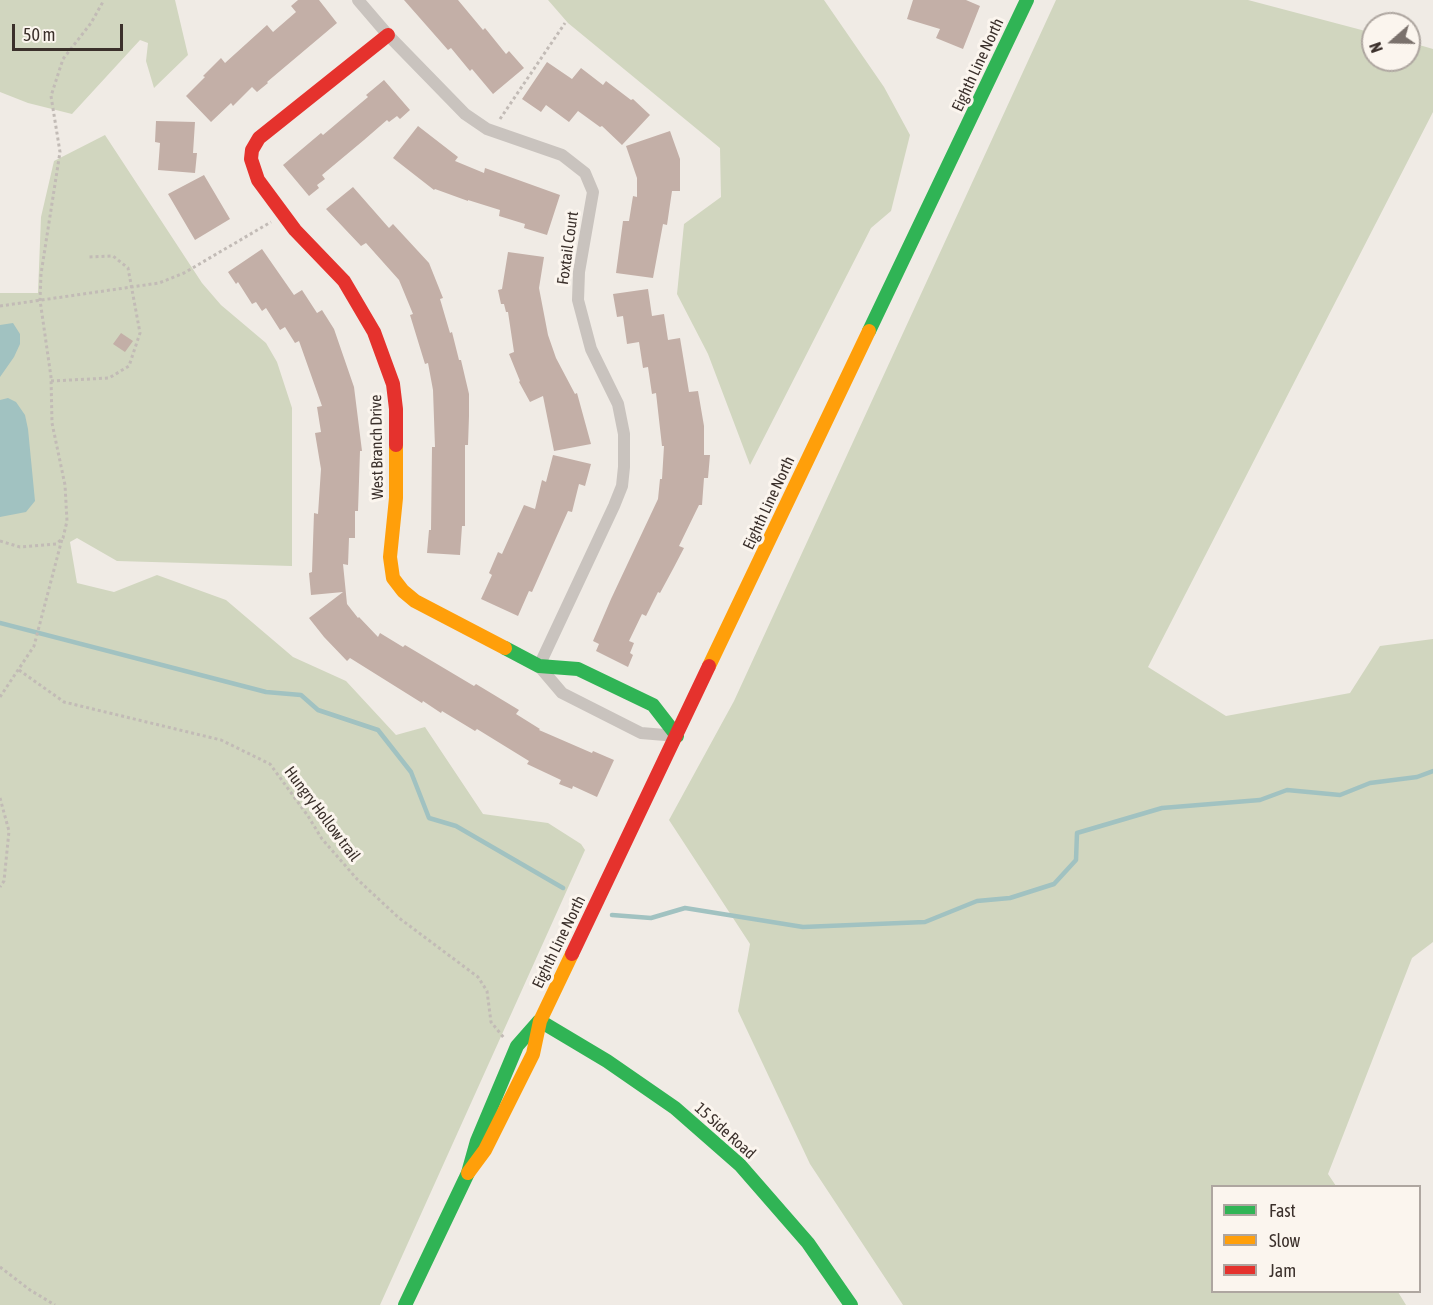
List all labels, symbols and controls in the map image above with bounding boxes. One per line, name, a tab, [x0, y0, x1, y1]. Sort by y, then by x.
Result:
scale bar	[15, 12, 126, 50]
north arrow	[1361, 12, 1421, 72]
street label: Eighth Line North	[948, 15, 1008, 115]
text: 50 m	[23, 24, 55, 45]
text: N	[1366, 40, 1386, 55]
street label: Foxtail Court	[553, 210, 583, 286]
street label: West Branch Drive	[366, 394, 388, 500]
street label: Eighth Line North	[739, 453, 799, 553]
street label: Hungry Hollow trail	[280, 763, 364, 865]
street label: Eighth Line North	[528, 893, 590, 991]
street label: 15 Side Road	[691, 1099, 759, 1163]
legend	[1211, 1185, 1421, 1293]
text: Fast	[1269, 1200, 1296, 1221]
text: Slow	[1269, 1230, 1300, 1251]
text: Jam	[1269, 1260, 1296, 1281]

